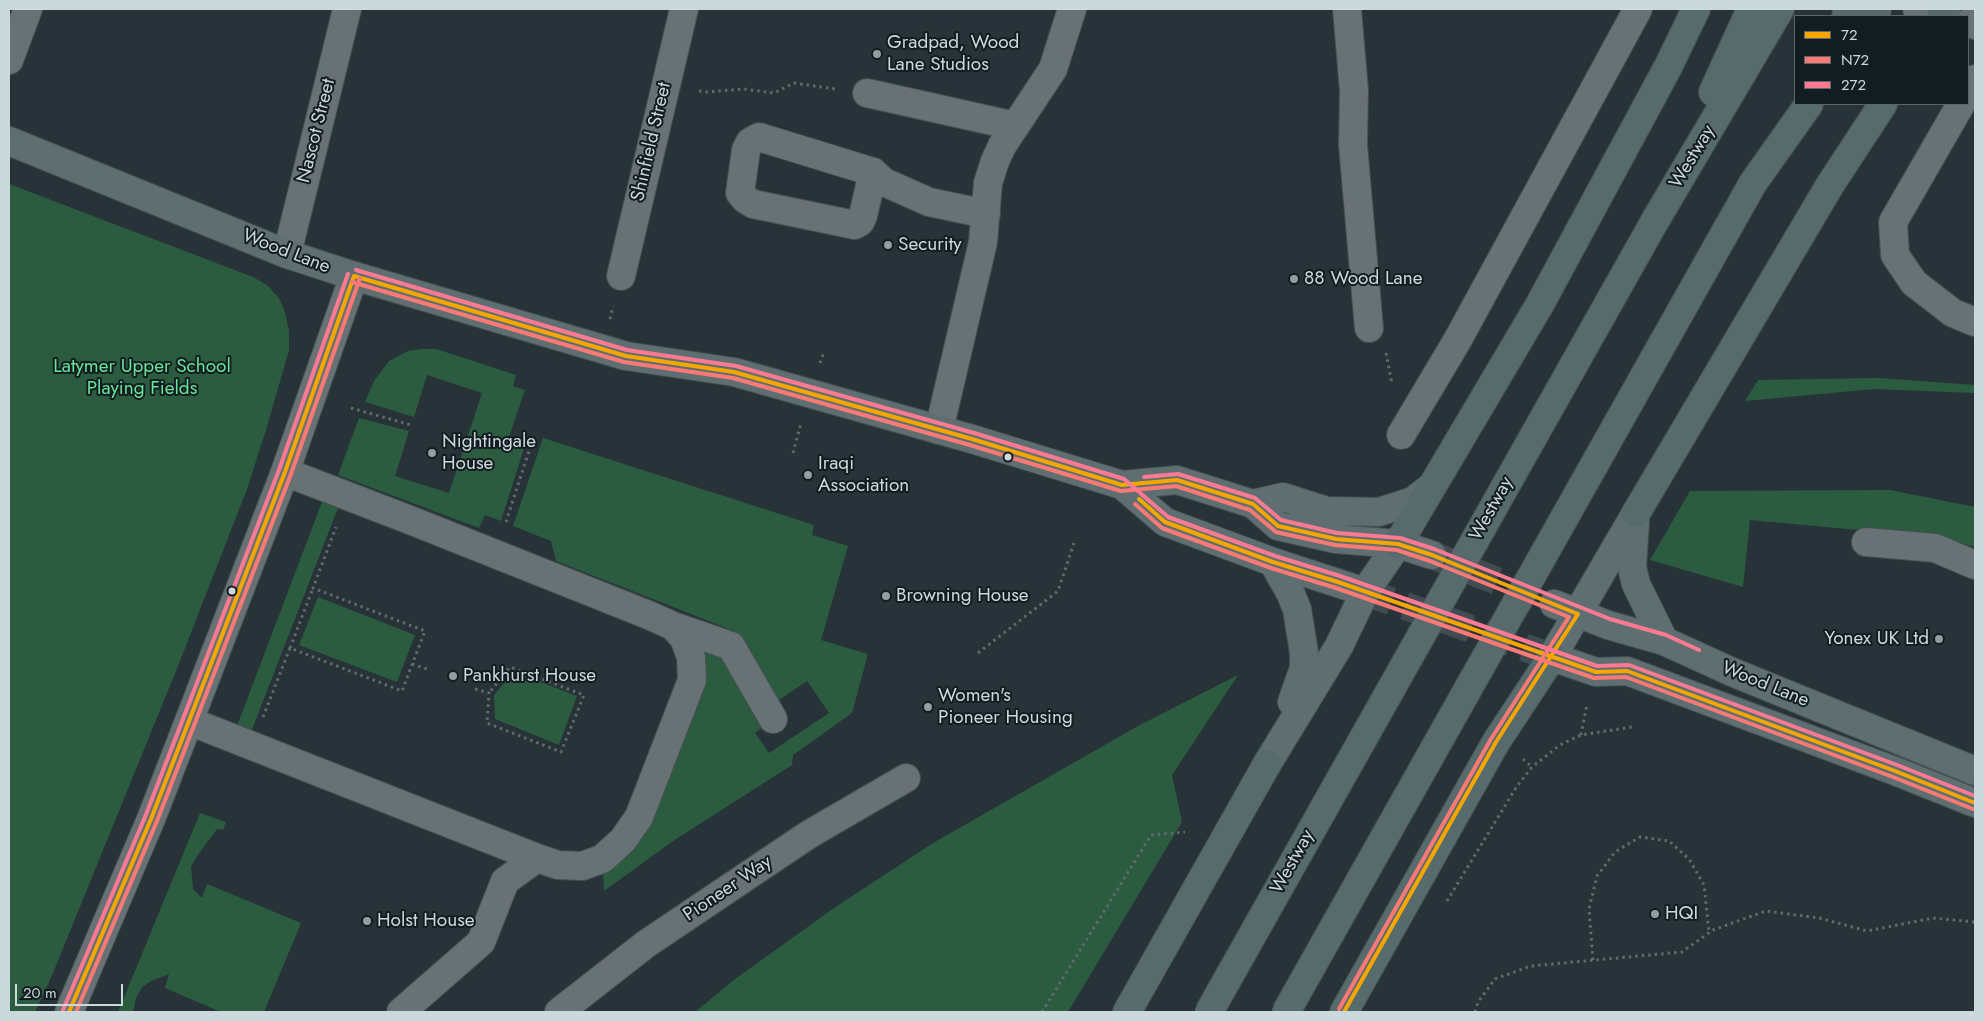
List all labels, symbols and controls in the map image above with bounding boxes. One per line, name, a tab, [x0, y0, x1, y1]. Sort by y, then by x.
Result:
legend	[1794, 15, 1969, 105]
text: 72	[1841, 24, 1857, 46]
place label: Gradpad, Wood Lane Studios	[887, 32, 1019, 76]
marker: Gradpad, Wood Lane Studios	[871, 48, 883, 60]
text: N72	[1841, 49, 1869, 71]
text: 272	[1841, 74, 1866, 96]
street label: Nascot Street	[293, 77, 341, 185]
street label: Shinfield Street	[627, 80, 677, 204]
street label: Westway	[1665, 121, 1721, 193]
street label: Wood Lane	[239, 225, 333, 279]
place label: Security	[898, 234, 962, 256]
marker: Security	[882, 239, 894, 251]
place label: 88 Wood Lane	[1304, 268, 1422, 290]
marker: 88 Wood Lane	[1288, 273, 1300, 285]
park label: Latymer Upper School Playing Fields	[53, 356, 231, 400]
place label: Nightingale House	[442, 431, 536, 475]
marker: Nightingale House	[426, 447, 438, 459]
unlabelled marker	[1003, 452, 1013, 462]
place label: Iraqi Association	[818, 453, 909, 497]
marker: Iraqi Association	[802, 469, 814, 481]
street label: Westway	[1465, 473, 1519, 545]
place label: Browning House	[896, 585, 1029, 607]
unlabelled marker	[227, 586, 237, 596]
marker: Browning House	[880, 590, 892, 602]
place label: Yonex UK Ltd	[1824, 628, 1929, 650]
marker: Yonex UK Ltd	[1933, 633, 1945, 645]
street label: Wood Lane	[1718, 657, 1812, 713]
place label: Pankhurst House	[463, 665, 596, 687]
marker: Pankhurst House	[447, 670, 459, 682]
place label: Women's Pioneer Housing	[938, 685, 1073, 729]
marker: Women's Pioneer Housing	[922, 701, 934, 713]
street label: Westway	[1266, 826, 1320, 898]
street label: Pioneer Way	[679, 851, 777, 927]
place label: HQI	[1665, 903, 1698, 925]
marker: HQI	[1649, 908, 1661, 920]
place label: Holst House	[377, 910, 475, 932]
marker: Holst House	[361, 915, 373, 927]
scale bar	[18, 974, 125, 1006]
text: 20 m	[23, 982, 57, 1004]

